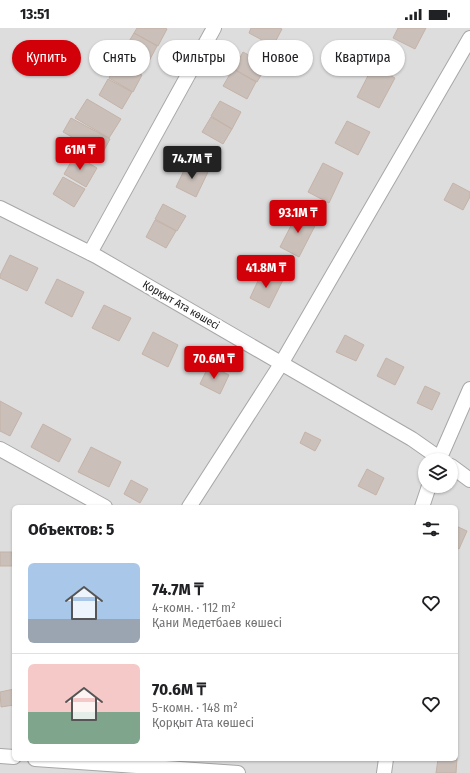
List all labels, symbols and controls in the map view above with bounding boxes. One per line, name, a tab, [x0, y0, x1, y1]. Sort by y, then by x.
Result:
text: 13:51	[20, 5, 50, 23]
chip: Купить	[12, 40, 81, 76]
chip: Снять	[89, 40, 150, 76]
chip: Фильтры	[158, 40, 240, 76]
chip: Новое	[248, 40, 313, 76]
chip: Квартира	[321, 40, 405, 76]
pin: 61M ₸	[52, 137, 108, 171]
text: 61M ₸	[65, 142, 95, 157]
pin: 74.7M ₸	[155, 146, 229, 180]
text: 74.7M ₸	[172, 151, 212, 166]
pin: 93.1M ₸	[261, 200, 335, 234]
text: 93.1M ₸	[279, 205, 317, 220]
pin: 41.8M ₸	[229, 255, 303, 289]
text: 41.8M ₸	[246, 260, 286, 275]
street label: Қорқыт Ата көшесі	[140, 278, 222, 332]
pin: 70.6M ₸	[177, 346, 251, 380]
text: 70.6M ₸	[193, 351, 235, 366]
map controls	[418, 453, 458, 493]
button: layers	[418, 453, 458, 493]
icon: filters	[420, 518, 442, 540]
text: Объектов: 5	[28, 519, 114, 540]
icon: home	[60, 579, 108, 627]
text: 74.7M ₸	[152, 579, 204, 600]
icon: heart	[420, 592, 442, 614]
text: 4-комн. · 112 m²	[152, 600, 236, 615]
text: Қани Медетбаев көшесі	[152, 615, 282, 630]
text: 70.6M ₸	[152, 679, 206, 700]
icon: home	[60, 680, 108, 728]
icon: heart	[420, 693, 442, 715]
text: 5-комн. · 148 m²	[152, 700, 238, 715]
text: Қорқыт Ата көшесі	[152, 715, 254, 730]

